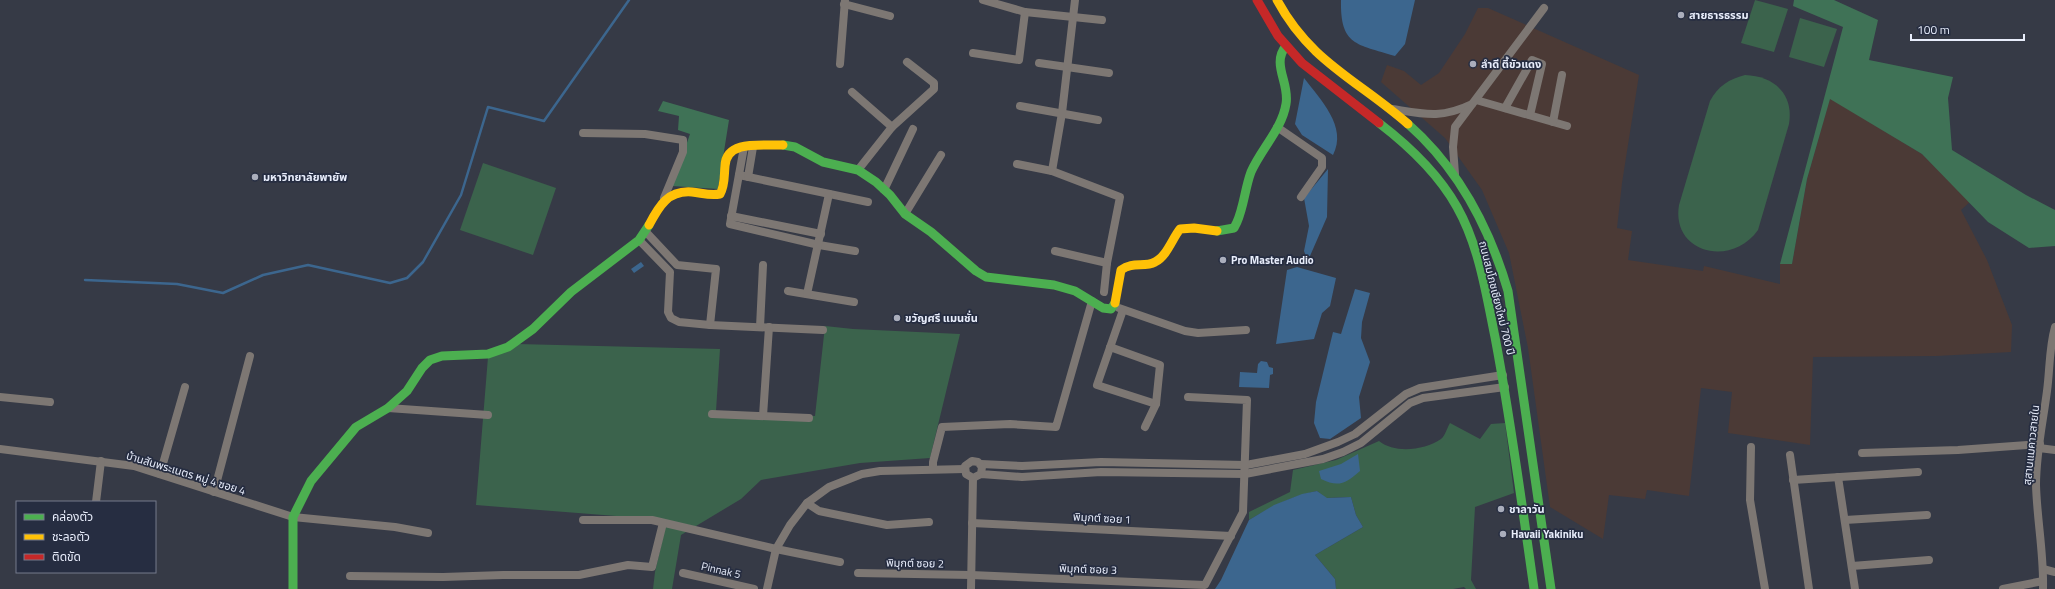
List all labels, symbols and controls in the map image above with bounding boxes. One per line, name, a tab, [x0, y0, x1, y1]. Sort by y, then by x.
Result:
place label: สายธารธรรม	[1689, 7, 1749, 23]
marker: สายธารธรรม	[1676, 10, 1686, 20]
scale bar	[1911, 16, 2024, 42]
text: 100 m	[1917, 20, 1950, 39]
place label: ลำดี ตี้ขัวแดง	[1481, 56, 1541, 72]
marker: ลำดี ตี้ขัวแดง	[1468, 59, 1478, 69]
place label: มหาวิทยาลัยพายัพ	[263, 169, 347, 185]
marker: มหาวิทยาลัยพายัพ	[250, 172, 260, 182]
street label: ถนนสมโภชเชียงใหม่ 700 ปี	[1475, 239, 1519, 357]
place label: Pro Master Audio	[1231, 252, 1314, 268]
marker: Pro Master Audio	[1218, 255, 1228, 265]
place label: ขวัญศรี แมนชั่น	[905, 310, 978, 326]
marker: ขวัญศรี แมนชั่น	[892, 313, 902, 323]
street label: สุสานแมคาวสายใน	[2019, 404, 2043, 486]
street label: บ้านสันพระเนตร หมู่ 4 ซอย 4	[124, 447, 248, 499]
legend	[16, 501, 156, 573]
place label: ชาลาวัน	[1509, 501, 1545, 517]
marker: ชาลาวัน	[1496, 504, 1506, 514]
text: คล่องตัว	[52, 507, 93, 526]
street label: พิมุกต์ ซอย 1	[1073, 508, 1131, 528]
place label: Havaii Yakiniku	[1511, 526, 1583, 542]
text: ชะลอตัว	[52, 527, 90, 546]
marker: Havaii Yakiniku	[1498, 529, 1508, 539]
text: ติดขัด	[52, 547, 81, 566]
street label: พิมุกต์ ซอย 2	[886, 554, 944, 572]
street label: Pinnak 5	[700, 558, 742, 582]
street label: พิมุกต์ ซอย 3	[1059, 560, 1117, 578]

